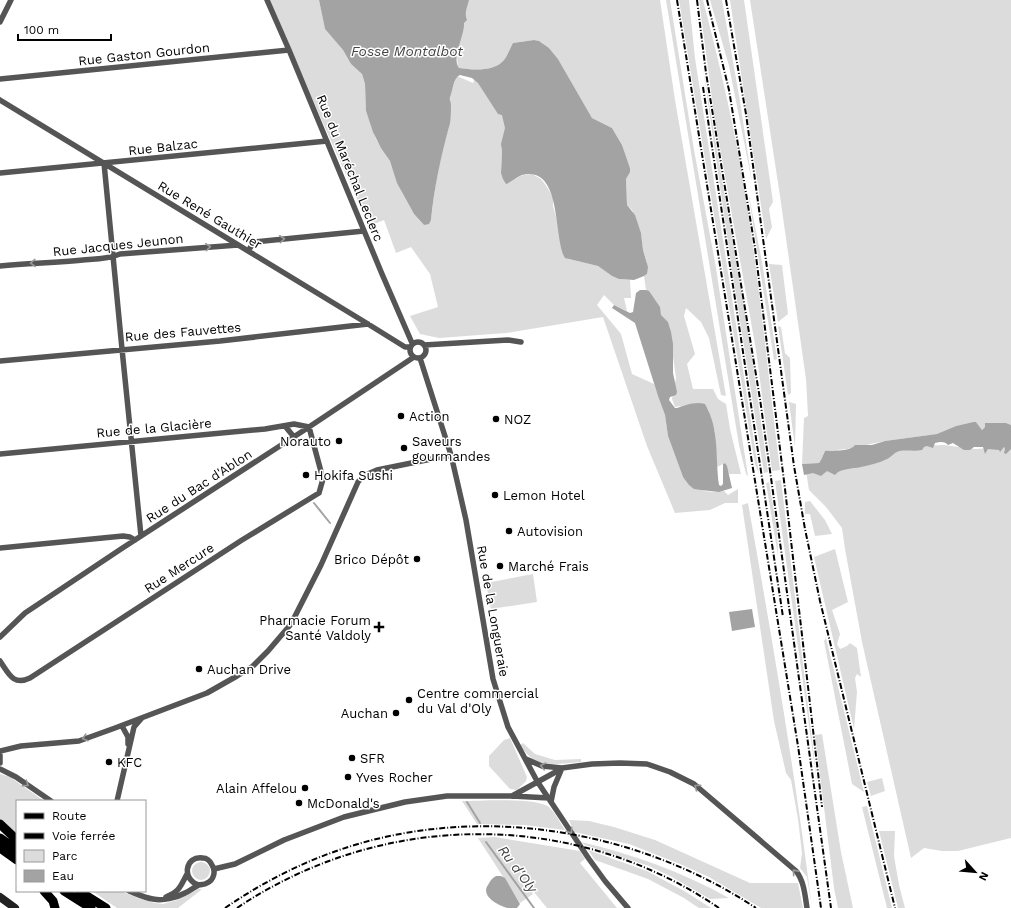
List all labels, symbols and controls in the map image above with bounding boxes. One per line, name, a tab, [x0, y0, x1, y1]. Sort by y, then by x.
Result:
scale bar	[18, 16, 111, 42]
text: 100 m	[24, 23, 59, 37]
street label: Rue Gaston Gourdon	[78, 40, 210, 68]
water label: Fosse Montalbot	[351, 43, 463, 59]
street label: Rue du Maréchal Leclerc	[314, 92, 386, 244]
street label: Rue Balzac	[127, 136, 199, 158]
street label: Rue René Gauthier	[155, 178, 265, 252]
street label: Rue Jacques Jeunon	[52, 231, 184, 259]
one-way arrow	[279, 235, 285, 244]
one-way arrow	[205, 243, 211, 252]
one-way arrow	[30, 259, 36, 268]
street label: Rue des Fauvettes	[124, 319, 242, 345]
place label: Action	[409, 409, 450, 424]
marker: Action	[396, 411, 406, 421]
place label: NOZ	[504, 412, 531, 427]
marker: NOZ	[491, 414, 501, 424]
street label: Rue de la Glacière	[96, 415, 212, 441]
place label: Norauto	[280, 434, 331, 449]
place label: Saveurs gourmandes	[412, 434, 490, 464]
marker: Norauto	[334, 436, 344, 446]
marker: Saveurs gourmandes	[399, 443, 409, 453]
street label: Rue du Bac d'Ablon	[143, 446, 255, 526]
place label: Hokifa Sushi	[314, 468, 393, 483]
marker: Hokifa Sushi	[301, 470, 311, 480]
place label: Lemon Hotel	[503, 488, 585, 503]
marker: Lemon Hotel	[490, 490, 500, 500]
place label: Autovision	[517, 524, 583, 539]
marker: Autovision	[504, 526, 514, 536]
street label: Rue Mercure	[141, 540, 217, 596]
street label: Rue de la Longueraie	[474, 544, 512, 678]
place label: Brico Dépôt	[334, 552, 410, 567]
marker: Brico Dépôt	[412, 554, 422, 564]
place label: Marché Frais	[508, 559, 589, 574]
marker: Marché Frais	[495, 561, 505, 571]
place label: Pharmacie Forum Santé Valdoly	[259, 613, 371, 643]
marker: Pharmacie Forum Santé Valdoly	[374, 622, 384, 632]
place label: Auchan Drive	[207, 662, 291, 677]
marker: Auchan Drive	[194, 664, 204, 674]
place label: Centre commercial du Val d'Oly	[417, 686, 538, 716]
marker: Centre commercial du Val d'Oly	[404, 695, 414, 705]
place label: Auchan	[341, 706, 388, 721]
marker: Auchan	[391, 708, 401, 718]
one-way arrow	[82, 734, 89, 742]
place label: SFR	[360, 751, 385, 766]
marker: SFR	[347, 753, 357, 763]
place label: KFC	[117, 755, 142, 770]
marker: KFC	[104, 757, 114, 767]
one-way arrow	[540, 762, 546, 770]
place label: Yves Rocher	[356, 770, 433, 785]
marker: Yves Rocher	[343, 772, 353, 782]
one-way arrow	[22, 779, 29, 786]
place label: Alain Affelou	[216, 781, 297, 796]
marker: Alain Affelou	[300, 783, 310, 793]
one-way arrow	[694, 785, 701, 792]
place label: McDonald's	[307, 796, 380, 811]
marker: McDonald's	[294, 798, 304, 808]
legend	[16, 800, 146, 892]
text: Route	[52, 809, 86, 823]
one-way arrow	[566, 827, 573, 834]
text: Voie ferrée	[52, 829, 115, 843]
water label: Ru d'Oly	[495, 842, 542, 897]
text: Parc	[52, 849, 78, 863]
north arrow	[955, 852, 995, 892]
text: Eau	[52, 869, 74, 883]
one-way arrow	[793, 869, 800, 877]
text: N	[976, 870, 991, 883]

